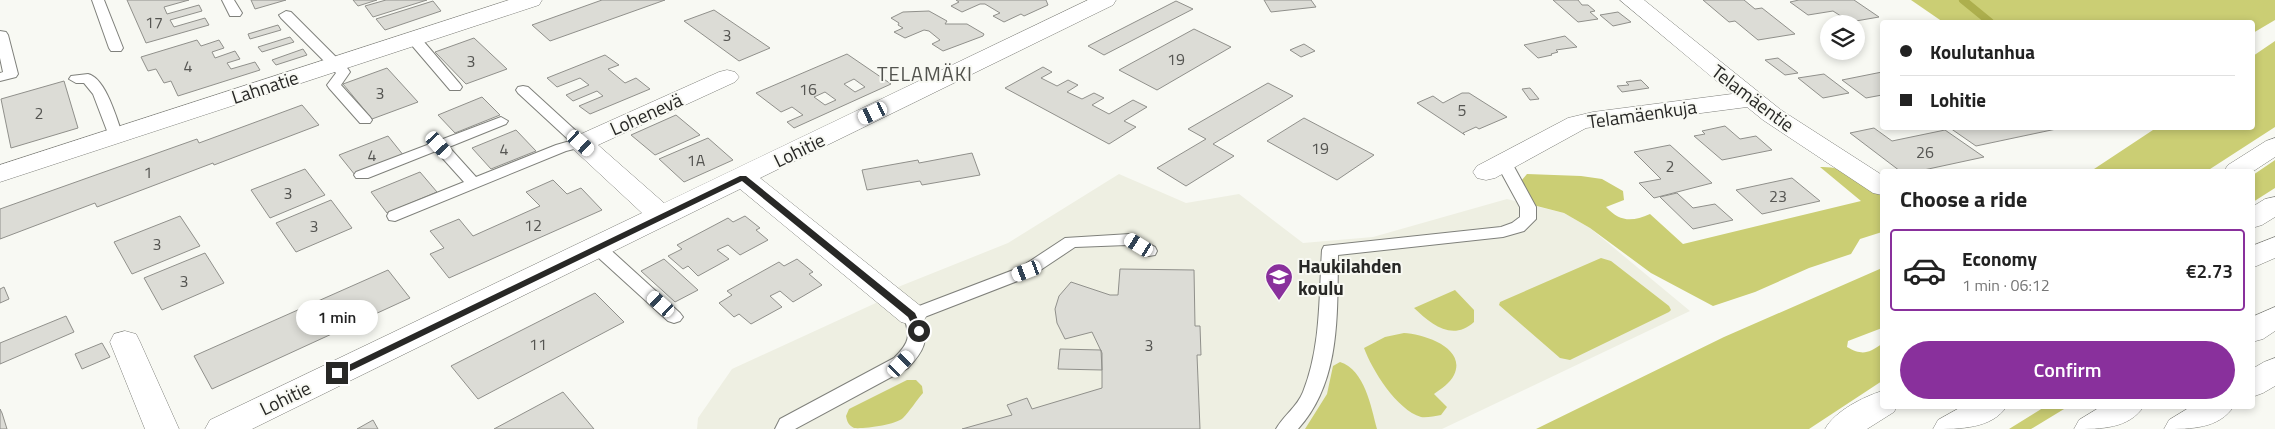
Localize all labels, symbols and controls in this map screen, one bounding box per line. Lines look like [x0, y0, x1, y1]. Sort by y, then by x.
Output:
house number: 17 [145, 10, 163, 34]
map controls [1820, 15, 1865, 60]
button: layers [1820, 15, 1865, 60]
house number: 3 [723, 23, 731, 47]
text: Koulutanhua [1930, 37, 2035, 66]
house number: 19 [1167, 47, 1185, 71]
house number: 3 [467, 49, 475, 73]
house number: 4 [184, 54, 193, 78]
street label: Telamäentie [1706, 57, 1801, 138]
district label: TELAMÄKI [877, 58, 973, 89]
street label: Lahnatie [228, 62, 302, 111]
house number: 16 [799, 77, 817, 101]
house number: 3 [376, 81, 384, 105]
street label: Lohenevä [605, 84, 687, 142]
text: Lohitie [1930, 85, 1986, 114]
street label: Telamäenkuja [1586, 91, 1699, 136]
house number: 5 [1458, 98, 1467, 122]
car [856, 100, 889, 126]
house number: 2 [35, 101, 43, 125]
street label: Lohitie [768, 125, 829, 174]
car [564, 127, 597, 159]
car [423, 129, 454, 161]
house number: 19 [1311, 136, 1329, 160]
house number: 4 [500, 137, 509, 161]
house number: 26 [1916, 140, 1934, 164]
house number: 4 [368, 143, 377, 167]
house number: 1A [687, 148, 706, 172]
house number: 2 [1666, 154, 1674, 178]
house number: 1 [144, 160, 152, 184]
house number: 3 [284, 181, 292, 205]
text: Choose a ride [1900, 182, 2027, 216]
house number: 23 [1769, 184, 1787, 208]
house number: 12 [524, 213, 542, 237]
house number: 3 [310, 214, 318, 238]
car [1122, 231, 1155, 259]
house number: 3 [153, 232, 161, 256]
text: Economy [1962, 244, 2037, 273]
icon: car [1902, 248, 1947, 293]
place label: Haukilahden koulu [1298, 251, 1402, 302]
text: €2.73 [2186, 256, 2233, 285]
car [1010, 259, 1043, 283]
school or university icon: Haukilahden koulu [1264, 262, 1294, 301]
house number: 3 [180, 269, 188, 293]
text: 1 min · 06:12 [1962, 273, 2050, 297]
car [644, 288, 677, 320]
callout: 1 min [296, 300, 378, 336]
text: 1 min [318, 305, 356, 329]
route start [908, 320, 930, 342]
house number: 11 [529, 332, 547, 356]
house number: 3 [1145, 333, 1153, 357]
button: Confirm [1900, 341, 2235, 399]
car [885, 348, 916, 380]
route end [326, 362, 348, 384]
street label: Lohitie [254, 373, 315, 422]

